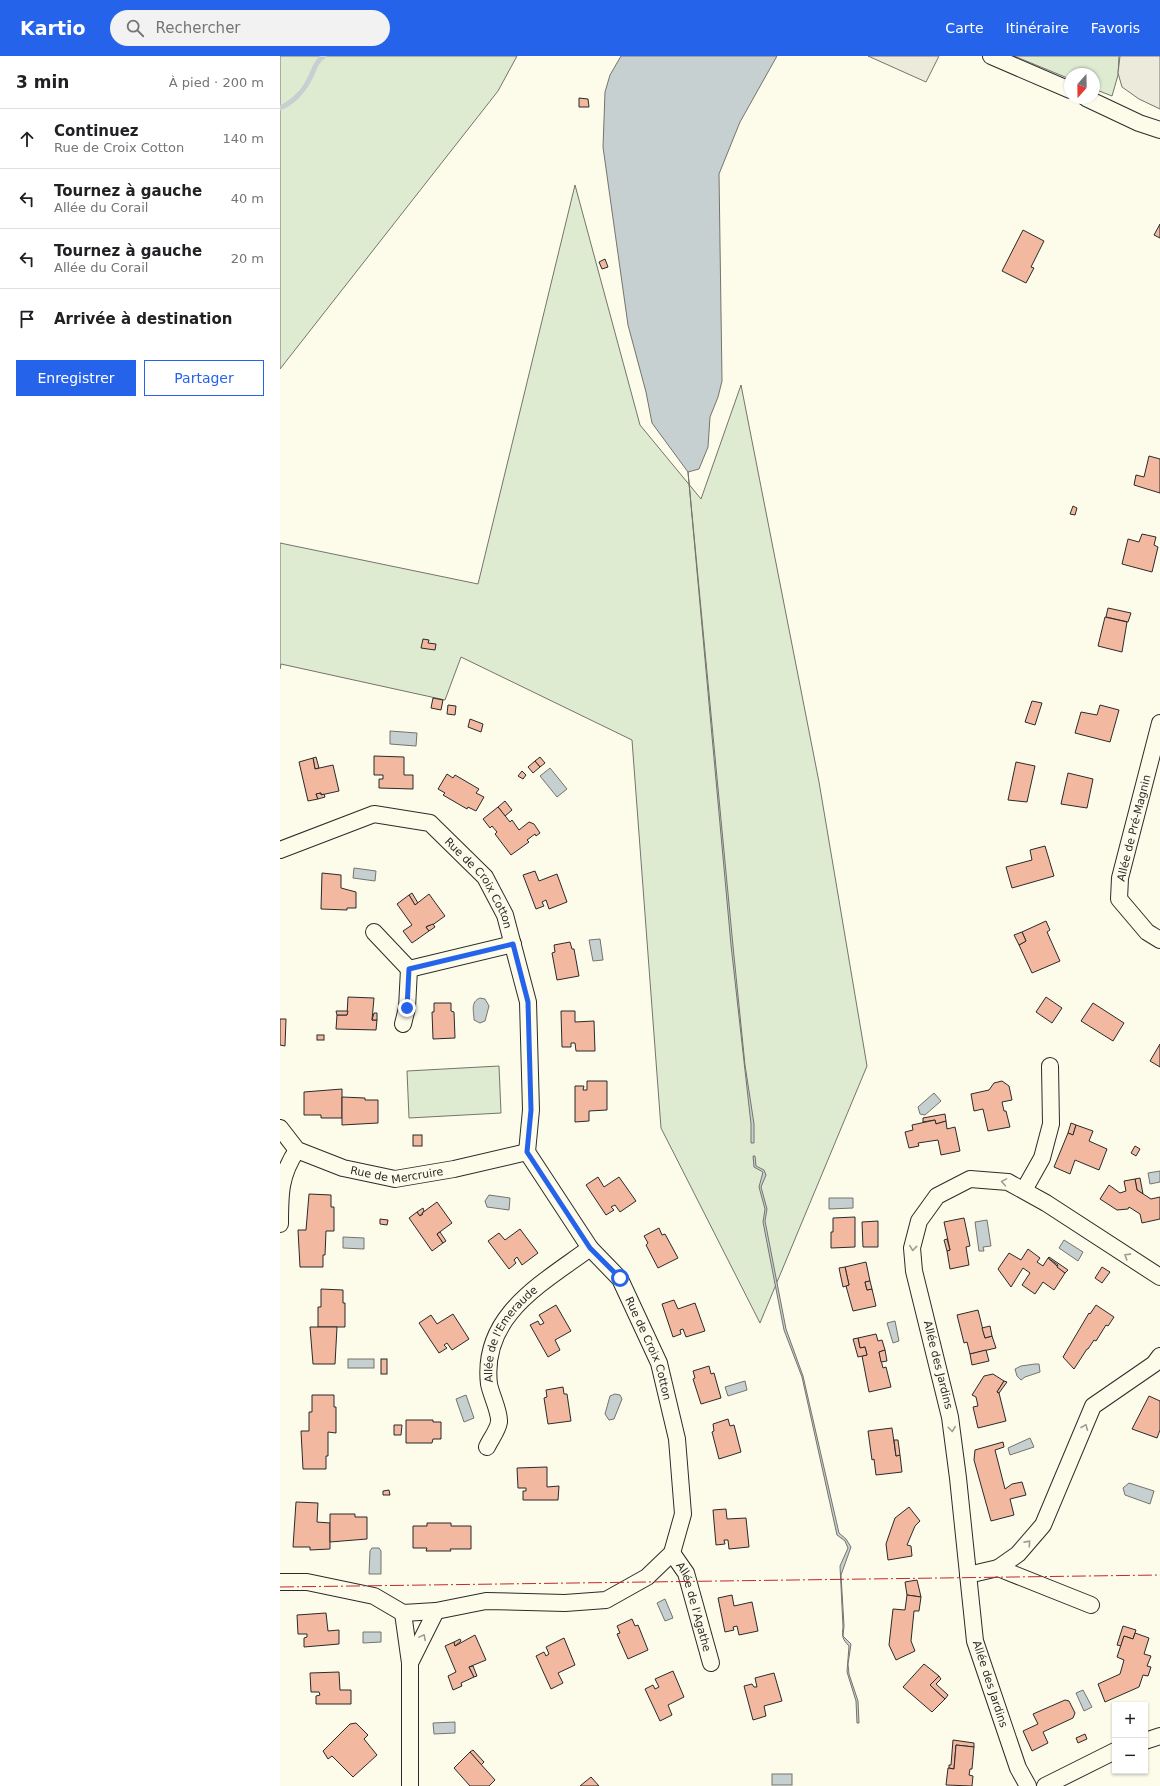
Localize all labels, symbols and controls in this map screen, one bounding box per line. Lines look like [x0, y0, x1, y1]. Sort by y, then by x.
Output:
search box [110, 10, 390, 46]
text: Kartio [20, 17, 86, 39]
icon: search [124, 17, 146, 39]
text: Rechercher [156, 19, 241, 37]
text: Carte [945, 20, 984, 36]
text: Itinéraire [1006, 20, 1069, 36]
text: Favoris [1091, 20, 1140, 36]
north arrow [1064, 68, 1100, 104]
text: 3 min [16, 72, 69, 92]
text: À pied · 200 m [169, 75, 264, 90]
text: Continuez [54, 122, 139, 140]
icon: ahead [16, 128, 38, 150]
text: 140 m [222, 131, 264, 146]
text: Rue de Croix Cotton [54, 140, 184, 155]
text: Tournez à gauche [54, 182, 202, 200]
icon: left [16, 188, 38, 210]
text: 40 m [231, 191, 264, 206]
text: Allée du Corail [54, 200, 148, 215]
text: Tournez à gauche [54, 242, 202, 260]
icon: left [16, 248, 38, 270]
text: 20 m [231, 251, 264, 266]
text: Allée du Corail [54, 260, 148, 275]
icon: arrive [16, 308, 38, 330]
text: Arrivée à destination [54, 310, 232, 328]
button: Enregistrer [16, 360, 136, 396]
button: Partager [144, 360, 264, 396]
street label: Allée de Pré-Magnin [1114, 773, 1154, 883]
street label: Rue de Croix Cotton [442, 835, 515, 930]
route end [398, 999, 416, 1017]
street label: Rue de Mercruire [349, 1163, 444, 1186]
one-way arrow [1001, 1178, 1008, 1187]
one-way arrow [909, 1244, 918, 1251]
one-way arrow [1124, 1254, 1131, 1261]
route start [611, 1269, 629, 1287]
street label: Allée de l'Emeraude [482, 1283, 540, 1383]
street label: Rue de Croix Cotton [623, 1295, 674, 1401]
street label: Allée des Jardins [921, 1319, 955, 1411]
one-way arrow [1080, 1423, 1088, 1430]
one-way arrow [947, 1426, 956, 1432]
one-way arrow [1023, 1540, 1030, 1547]
street label: Allée de l'Agathe [674, 1559, 714, 1653]
one-way arrow [418, 1634, 426, 1642]
street label: Allée des Jardins [970, 1639, 1010, 1729]
map controls [1112, 1702, 1148, 1774]
button: + [1112, 1702, 1148, 1738]
button: − [1112, 1738, 1148, 1774]

